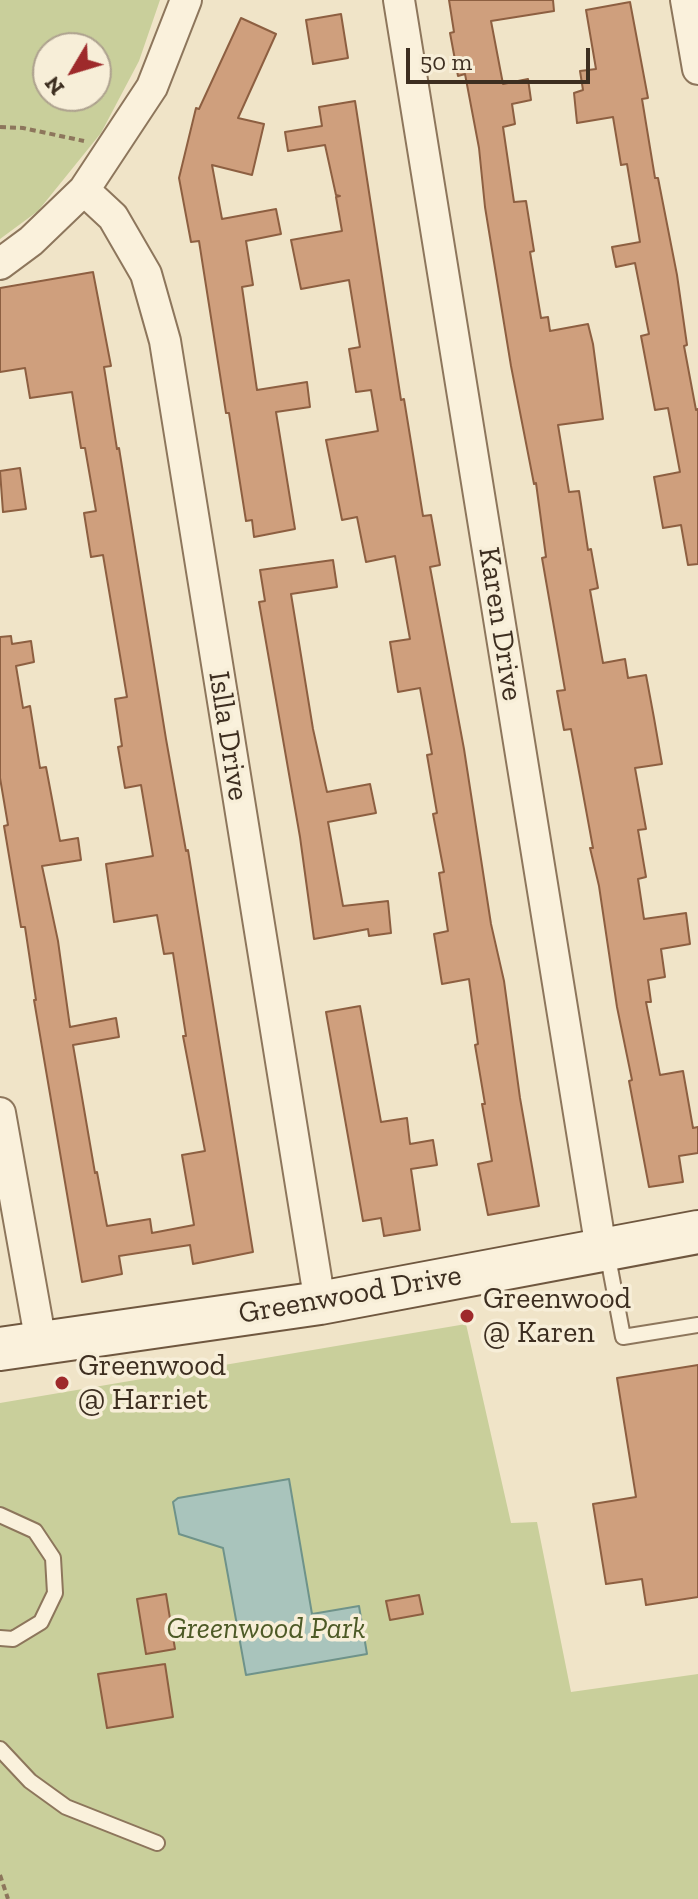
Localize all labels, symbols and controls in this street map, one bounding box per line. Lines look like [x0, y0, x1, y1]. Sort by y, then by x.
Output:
north arrow [32, 32, 112, 112]
scale bar [410, 32, 594, 82]
text: 50 m [420, 47, 472, 76]
text: N [38, 71, 70, 101]
street label: Karen Drive [470, 545, 530, 703]
street label: Islla Drive [200, 669, 256, 803]
street label: Greenwood Drive [236, 1258, 464, 1332]
place label: Greenwood @ Karen [483, 1281, 631, 1352]
marker: Greenwood @ Karen [458, 1307, 476, 1325]
place label: Greenwood @ Harriet [78, 1348, 226, 1418]
marker: Greenwood @ Harriet [53, 1374, 71, 1392]
park label: Greenwood Park [166, 1611, 366, 1647]

